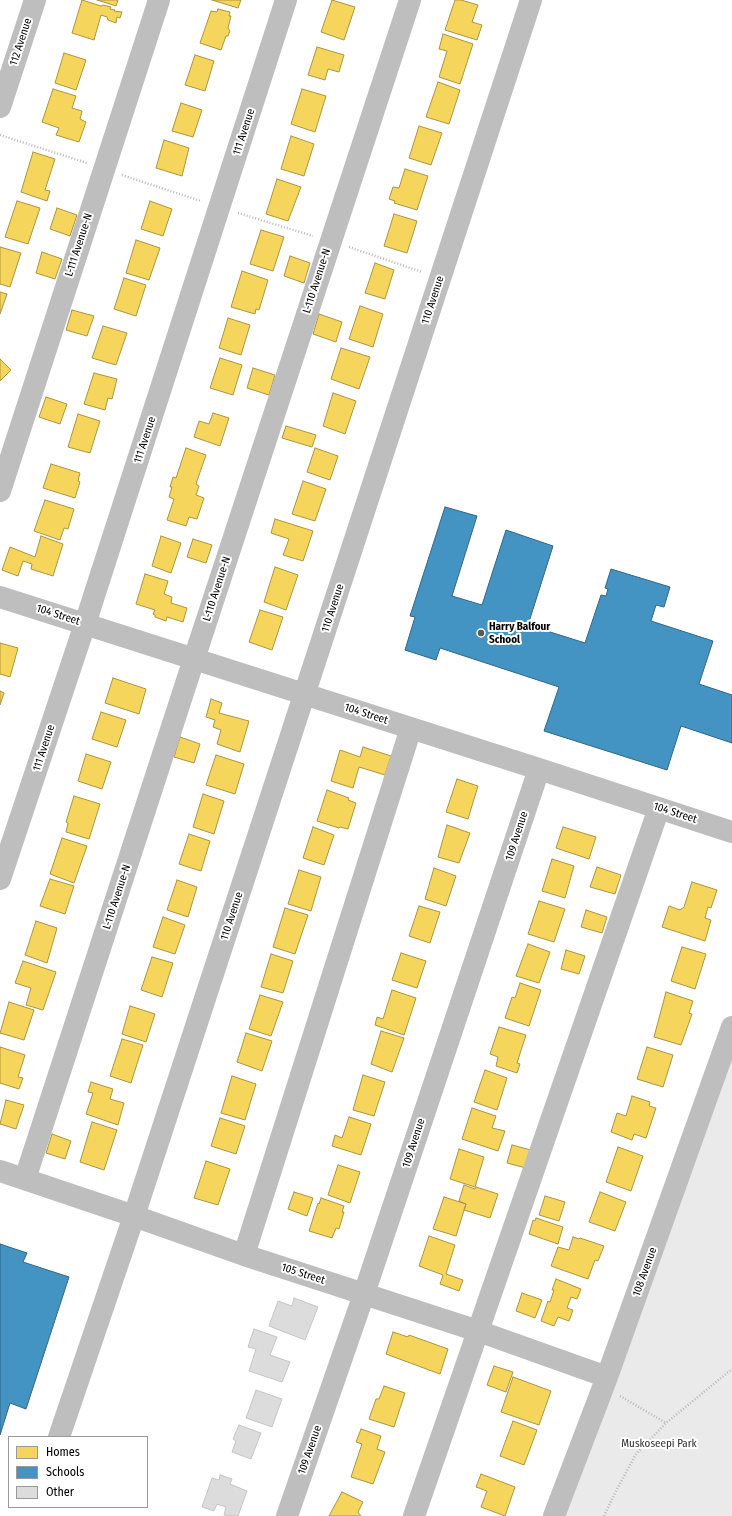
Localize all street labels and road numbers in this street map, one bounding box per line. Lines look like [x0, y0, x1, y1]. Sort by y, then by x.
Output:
street label: 112 Avenue [7, 17, 35, 67]
street label: 111 Avenue [230, 107, 258, 157]
street label: L-111 Avenue-N [63, 212, 95, 278]
street label: L-110 Avenue-N [300, 247, 334, 315]
street label: 110 Avenue [419, 274, 447, 326]
street label: 111 Avenue [131, 415, 159, 465]
street label: L-110 Avenue-N [200, 555, 234, 623]
street label: 110 Avenue [319, 582, 347, 634]
street label: 104 Street [35, 602, 81, 628]
street label: 104 Street [343, 701, 389, 727]
street label: 111 Avenue [30, 723, 58, 773]
street label: 104 Street [652, 800, 698, 826]
street label: 109 Avenue [503, 810, 531, 862]
street label: L-110 Avenue-N [100, 863, 134, 931]
street label: 110 Avenue [218, 890, 246, 942]
street label: 109 Avenue [400, 1117, 428, 1169]
street label: 108 Avenue [630, 1246, 660, 1298]
street label: 105 Street [280, 1261, 326, 1287]
street label: 109 Avenue [295, 1424, 325, 1476]

